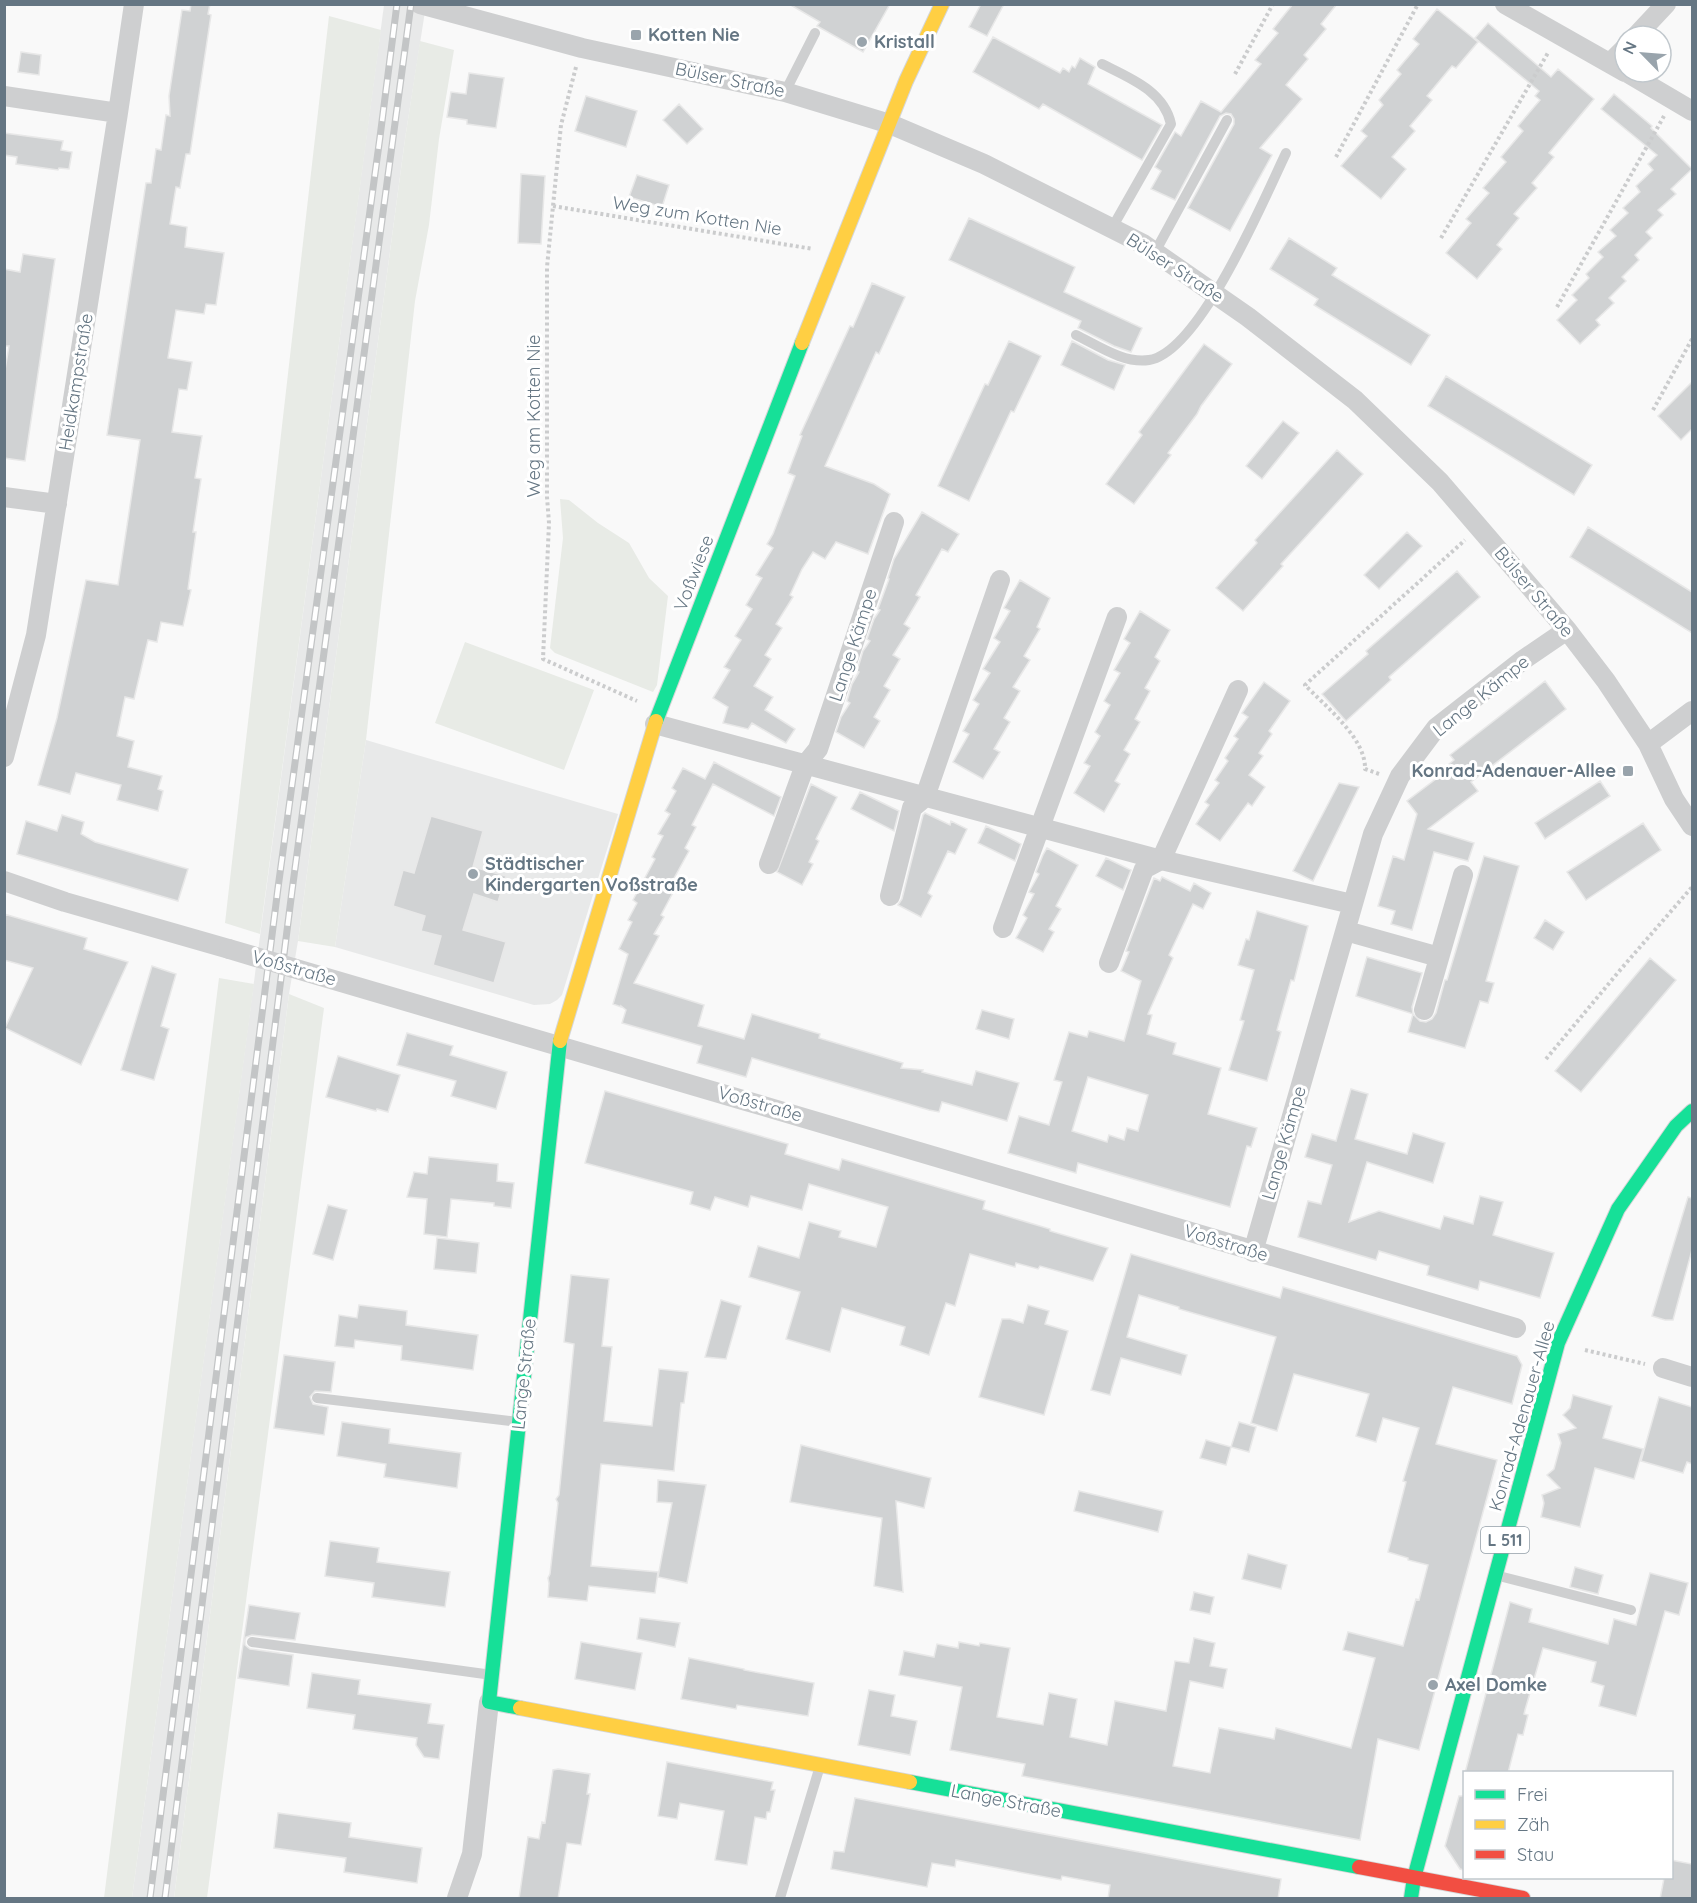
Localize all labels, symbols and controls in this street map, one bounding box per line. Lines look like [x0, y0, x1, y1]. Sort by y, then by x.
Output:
place label: Kotten Nie [648, 23, 740, 46]
north arrow [1613, 24, 1673, 84]
marker: Kotten Nie [629, 28, 643, 42]
place label: Kristall [874, 30, 935, 53]
marker: Kristall [855, 35, 869, 49]
text: N [1618, 38, 1641, 57]
street label: Bülser Straße [673, 57, 787, 102]
street label: Weg zum Kotten Nie [611, 191, 783, 240]
street label: Bülser Straße [1122, 228, 1228, 308]
street label: Heidkampstraße [53, 312, 98, 452]
street label: Weg am Kotten Nie [522, 335, 545, 497]
street label: Voßwiese [669, 532, 719, 614]
street label: Bülser Straße [1490, 542, 1579, 642]
street label: Lange Kämpe [823, 585, 882, 704]
street label: Lange Kämpe [1428, 650, 1534, 741]
place label: Konrad-Adenauer-Allee [1412, 759, 1616, 782]
marker: Konrad-Adenauer-Allee [1621, 764, 1635, 778]
place label: Städtischer Kindergarten Voßstraße [485, 852, 698, 896]
marker: Städtischer Kindergarten Voßstraße [466, 867, 480, 881]
street label: Voßstraße [249, 945, 339, 991]
street label: Voßstraße [715, 1081, 805, 1127]
street label: Lange Kämpe [1256, 1083, 1311, 1202]
street label: Voßstraße [1181, 1219, 1271, 1266]
street label: Lange Straße [506, 1317, 541, 1431]
street label: Konrad-Adenauer-Allee [1483, 1318, 1560, 1514]
road number: L 511 [1481, 1527, 1529, 1553]
place label: Axel Domke [1445, 1673, 1547, 1696]
marker: Axel Domke [1426, 1678, 1440, 1692]
legend [1463, 1771, 1673, 1879]
street label: Lange Straße [949, 1779, 1063, 1822]
text: Frei [1517, 1783, 1548, 1806]
text: Zäh [1517, 1813, 1550, 1836]
text: Stau [1517, 1843, 1554, 1866]

